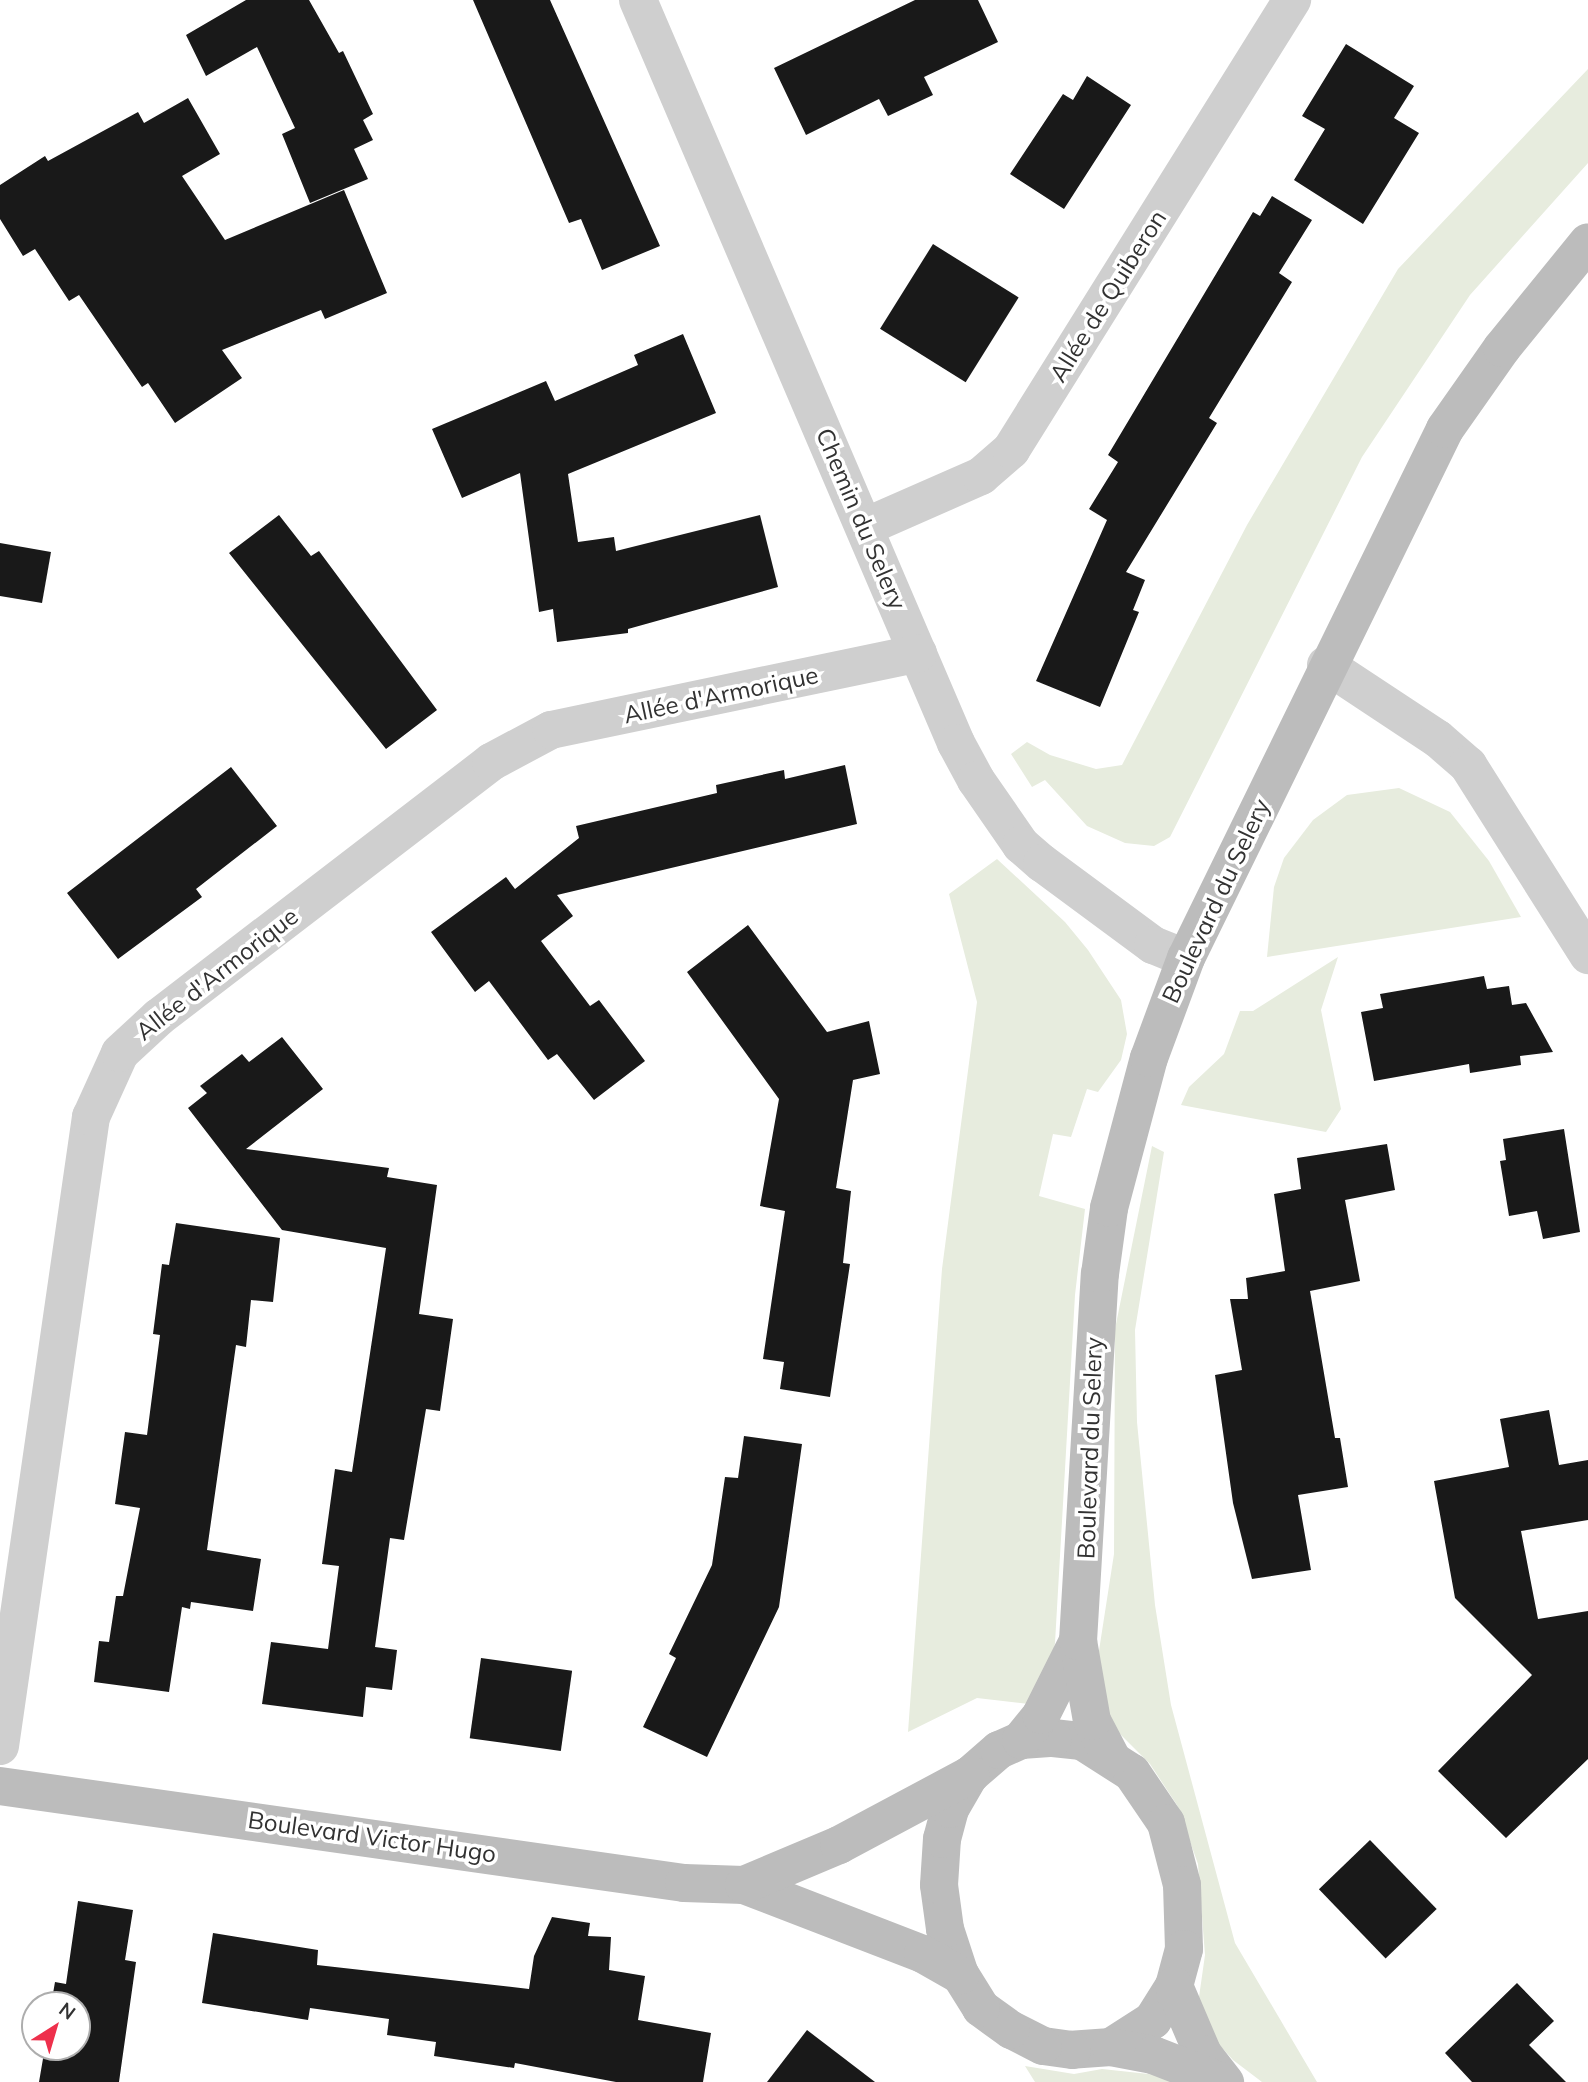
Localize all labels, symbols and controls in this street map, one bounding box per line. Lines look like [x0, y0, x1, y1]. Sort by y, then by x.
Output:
street label: Allée de Quiberon [1044, 205, 1172, 387]
street label: Chemin du Selery [810, 424, 912, 614]
street label: Allée d'Armorique [621, 660, 821, 730]
street label: Boulevard du Selery [1156, 794, 1276, 1008]
street label: Allée d'Armorique [130, 902, 304, 1046]
street label: Boulevard du Selery [1072, 1337, 1108, 1559]
street label: Boulevard Victor Hugo [246, 1805, 498, 1869]
north arrow [21, 1991, 91, 2061]
text: N [54, 1997, 80, 2025]

